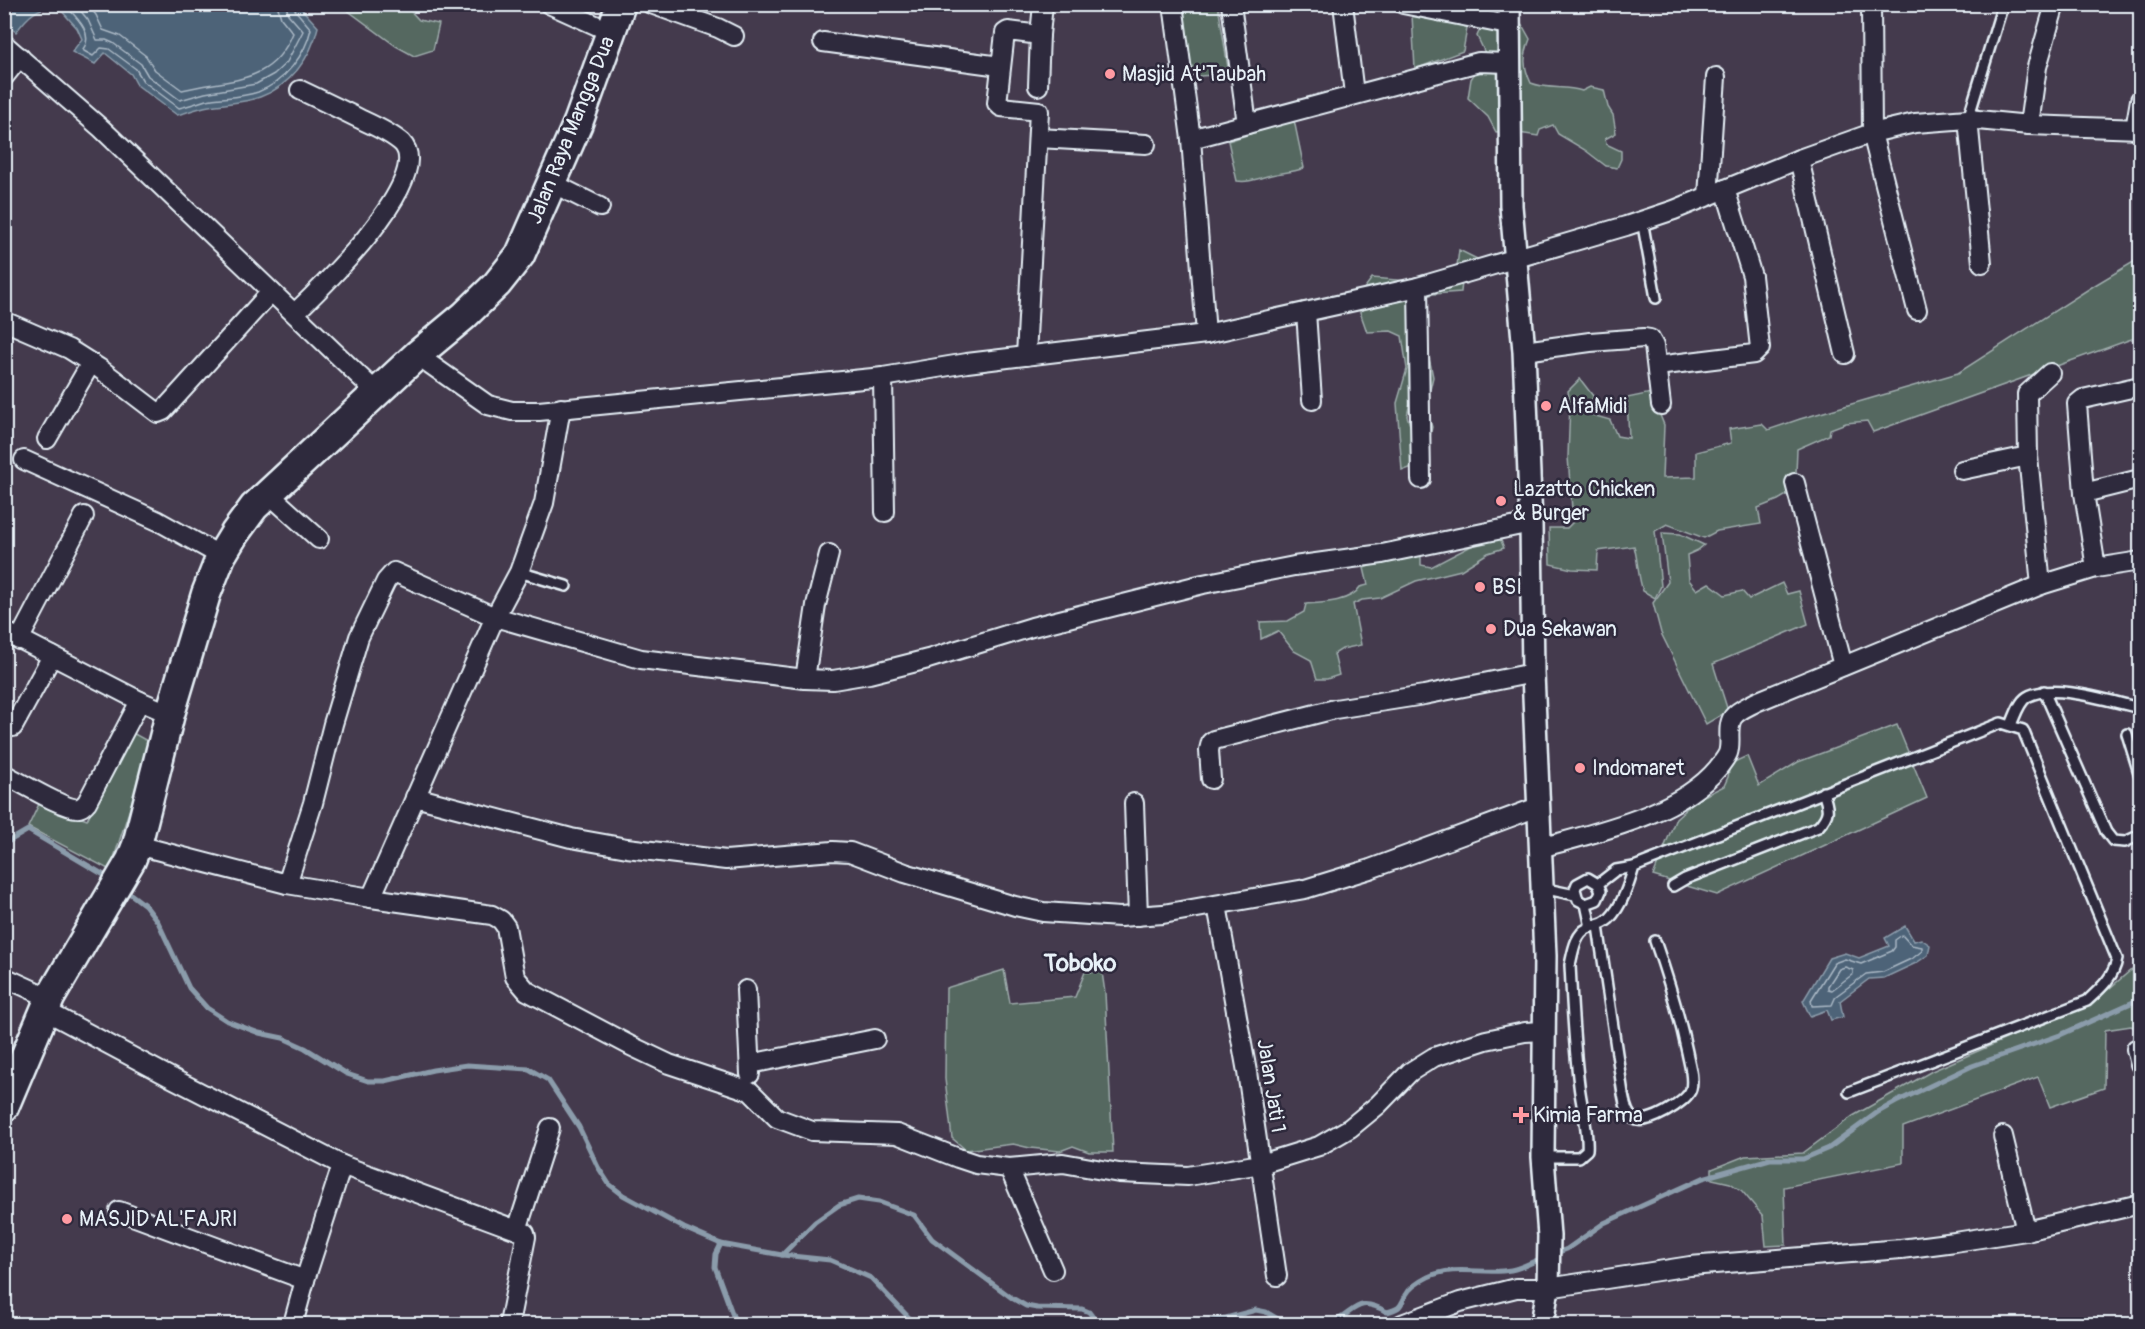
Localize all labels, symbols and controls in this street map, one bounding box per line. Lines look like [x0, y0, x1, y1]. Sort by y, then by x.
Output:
street label: Jalan Raya Mangga Dua [521, 32, 621, 228]
place label: Masjid At'Taubah [1122, 61, 1266, 88]
marker: Masjid At'Taubah [1103, 67, 1117, 81]
place label: AlfaMidi [1558, 393, 1627, 420]
marker: AlfaMidi [1539, 399, 1553, 413]
place label: Lazatto Chicken & Burger [1513, 476, 1655, 527]
marker: Lazatto Chicken & Burger [1494, 494, 1508, 508]
place label: BSI [1492, 574, 1522, 601]
marker: BSI [1473, 580, 1487, 594]
place label: Dua Sekawan [1503, 616, 1617, 643]
marker: Dua Sekawan [1484, 622, 1498, 636]
place label: Indomaret [1592, 755, 1685, 782]
marker: Indomaret [1573, 761, 1587, 775]
district label: Toboko [1043, 949, 1116, 978]
street label: Jalan Jati 1 [1250, 1037, 1292, 1135]
place label: Kimia Farma [1533, 1102, 1643, 1129]
marker: Kimia Farma [1514, 1108, 1528, 1122]
place label: MASJID AL'FAJRI [79, 1206, 238, 1233]
marker: MASJID AL'FAJRI [60, 1212, 74, 1226]

